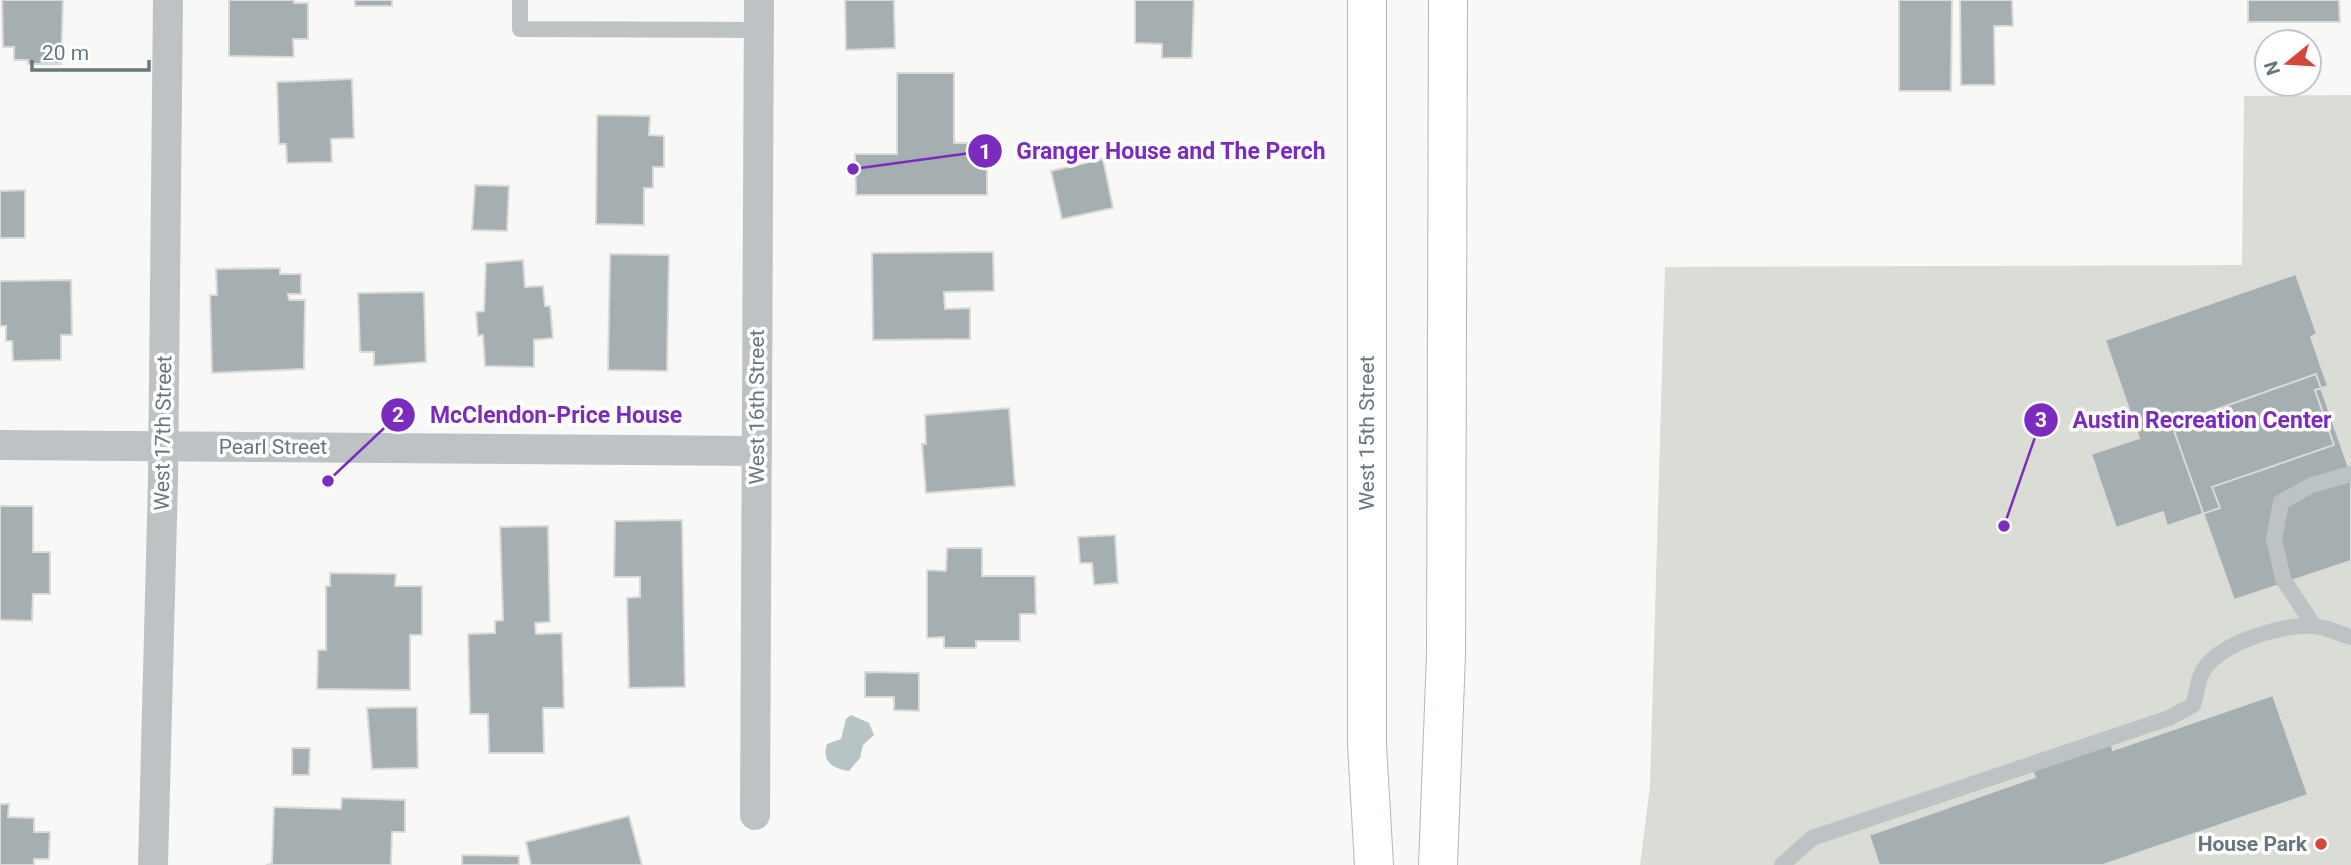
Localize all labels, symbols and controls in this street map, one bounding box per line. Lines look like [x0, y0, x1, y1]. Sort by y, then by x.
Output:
scale bar [32, 28, 149, 72]
north arrow [2253, 28, 2323, 98]
text: 20 m [42, 41, 89, 65]
text: N [2259, 58, 2285, 78]
callout: Granger House and The Perch [967, 129, 1340, 173]
text: Granger House and The Perch [1016, 138, 1326, 165]
text: 1 [979, 140, 991, 164]
street label: West 16th Street [745, 329, 769, 485]
street label: West 17th Street [150, 355, 176, 511]
street label: West 15th Street [1355, 355, 1379, 511]
callout: McClendon-Price House [381, 393, 696, 437]
callout: Austin Recreation Center [2024, 398, 2346, 442]
text: McClendon-Price House [430, 402, 682, 429]
text: 2 [392, 403, 404, 427]
text: Austin Recreation Center [2072, 407, 2332, 434]
text: 3 [2035, 408, 2047, 432]
street label: Pearl Street [219, 435, 327, 459]
place label: House Park [2198, 832, 2308, 856]
marker: House Park [2313, 836, 2329, 852]

